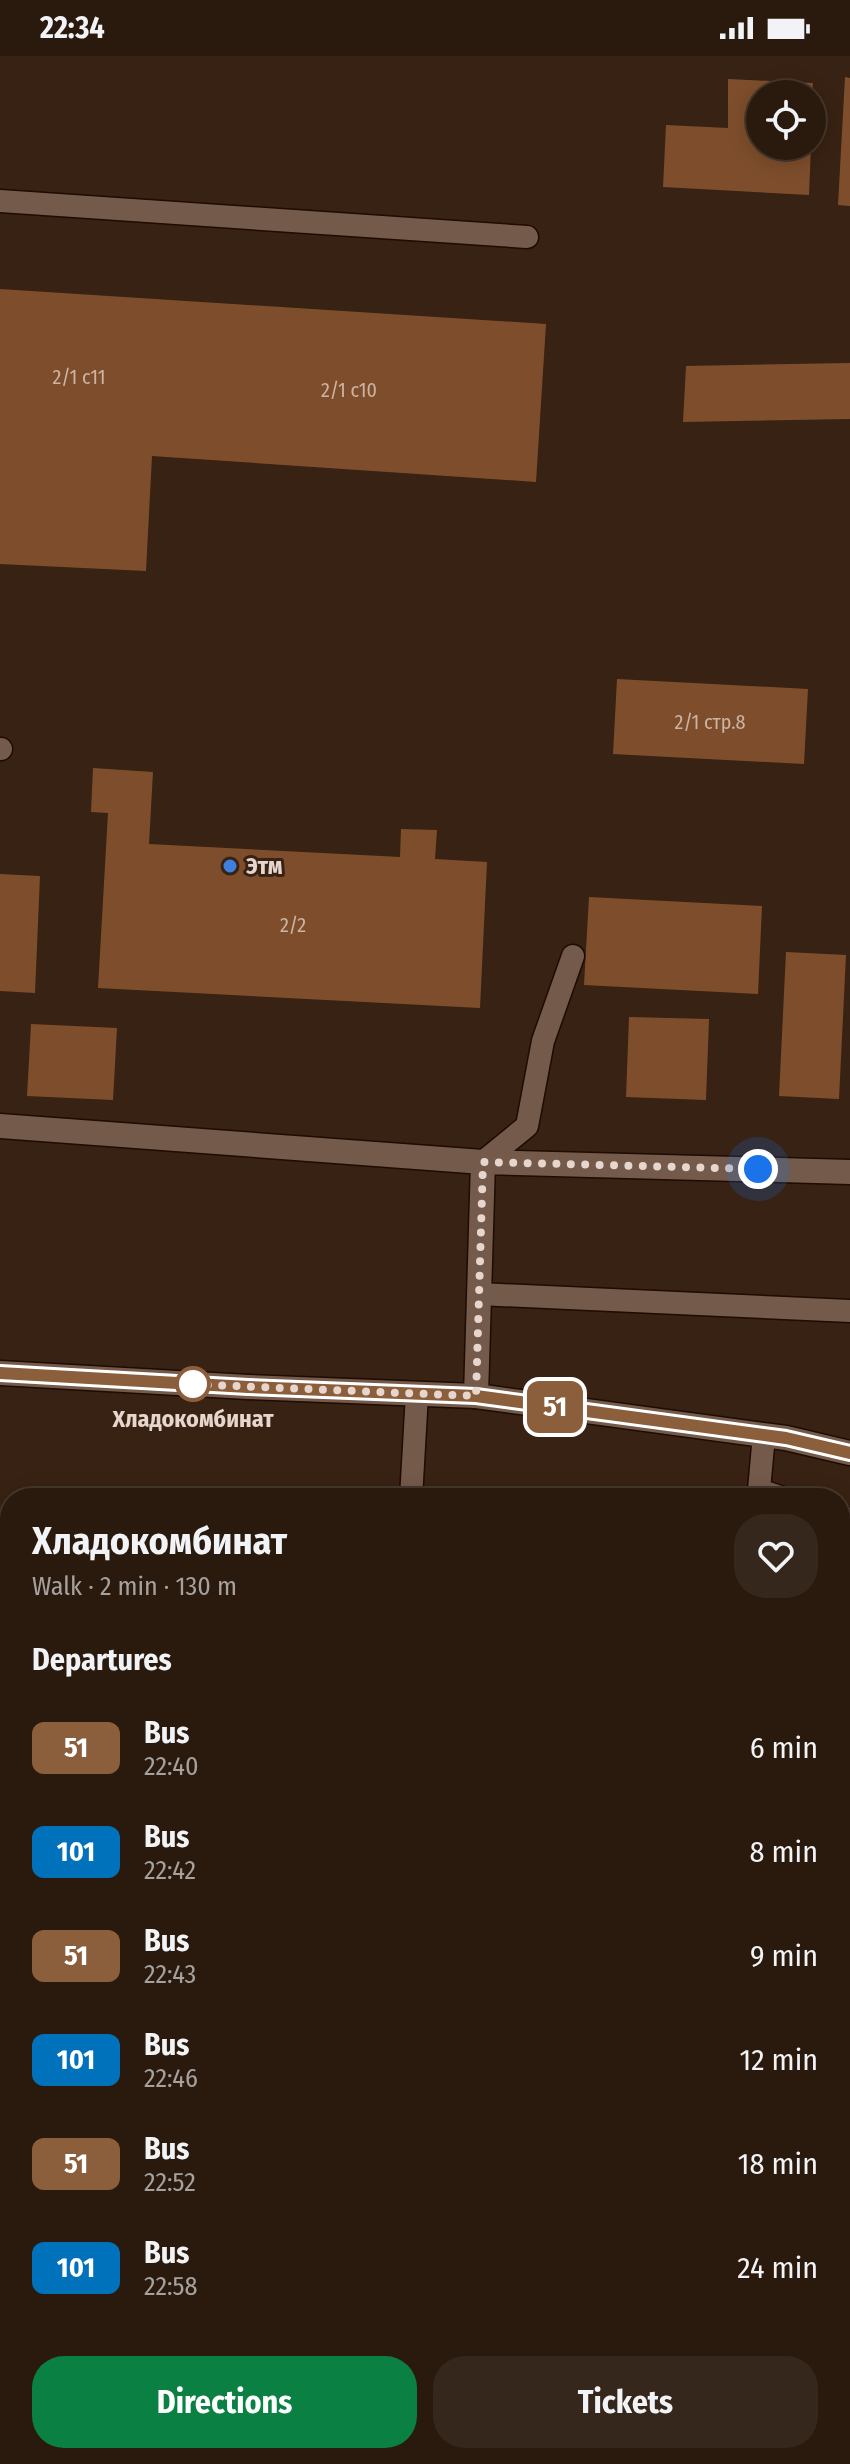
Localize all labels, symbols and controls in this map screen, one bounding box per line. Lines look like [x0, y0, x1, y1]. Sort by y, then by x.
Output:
text: 22:34 [40, 10, 105, 46]
map controls [746, 80, 826, 160]
button: locate [746, 80, 826, 160]
house number: 2/1 с11 [52, 365, 106, 389]
house number: 2/1 с10 [321, 378, 377, 402]
house number: 2/1 стр.8 [675, 710, 745, 734]
place label: Этм [246, 852, 283, 880]
marker: Этм [221, 857, 239, 875]
house number: 2/2 [280, 913, 306, 937]
your location [738, 1149, 778, 1189]
marker: Хладокомбинат [176, 1367, 210, 1401]
line badge: 51 [519, 1381, 591, 1433]
text: 51 [543, 1390, 567, 1423]
place label: Хладокомбинат [111, 1405, 274, 1433]
button: heart [734, 1514, 818, 1598]
text: Хладокомбинат [32, 1518, 287, 1564]
text: Walk · 2 min · 130 m [32, 1571, 237, 1602]
text: Departures [32, 1642, 172, 1678]
text: Bus [144, 1715, 189, 1751]
text: 6 min [750, 1730, 818, 1766]
text: 51 [64, 1731, 88, 1764]
text: 22:40 [144, 1751, 198, 1782]
text: Bus [144, 1819, 189, 1855]
text: 8 min [750, 1834, 818, 1870]
text: 101 [57, 1835, 95, 1868]
text: 22:42 [144, 1855, 196, 1886]
text: Bus [144, 1923, 189, 1959]
text: 9 min [750, 1938, 818, 1974]
text: 51 [64, 1939, 88, 1972]
text: 22:43 [144, 1959, 196, 1990]
text: Bus [144, 2027, 189, 2063]
text: 12 min [740, 2042, 818, 2078]
text: 101 [57, 2043, 95, 2076]
text: 22:46 [144, 2063, 198, 2094]
text: Bus [144, 2131, 189, 2167]
text: 18 min [738, 2146, 818, 2182]
text: 51 [64, 2147, 88, 2180]
text: 22:52 [144, 2167, 196, 2198]
text: Bus [144, 2235, 189, 2271]
text: 24 min [737, 2250, 818, 2286]
text: 101 [57, 2251, 95, 2284]
text: 22:58 [144, 2271, 197, 2302]
button: Directions [32, 2356, 417, 2448]
button: Tickets [433, 2356, 818, 2448]

